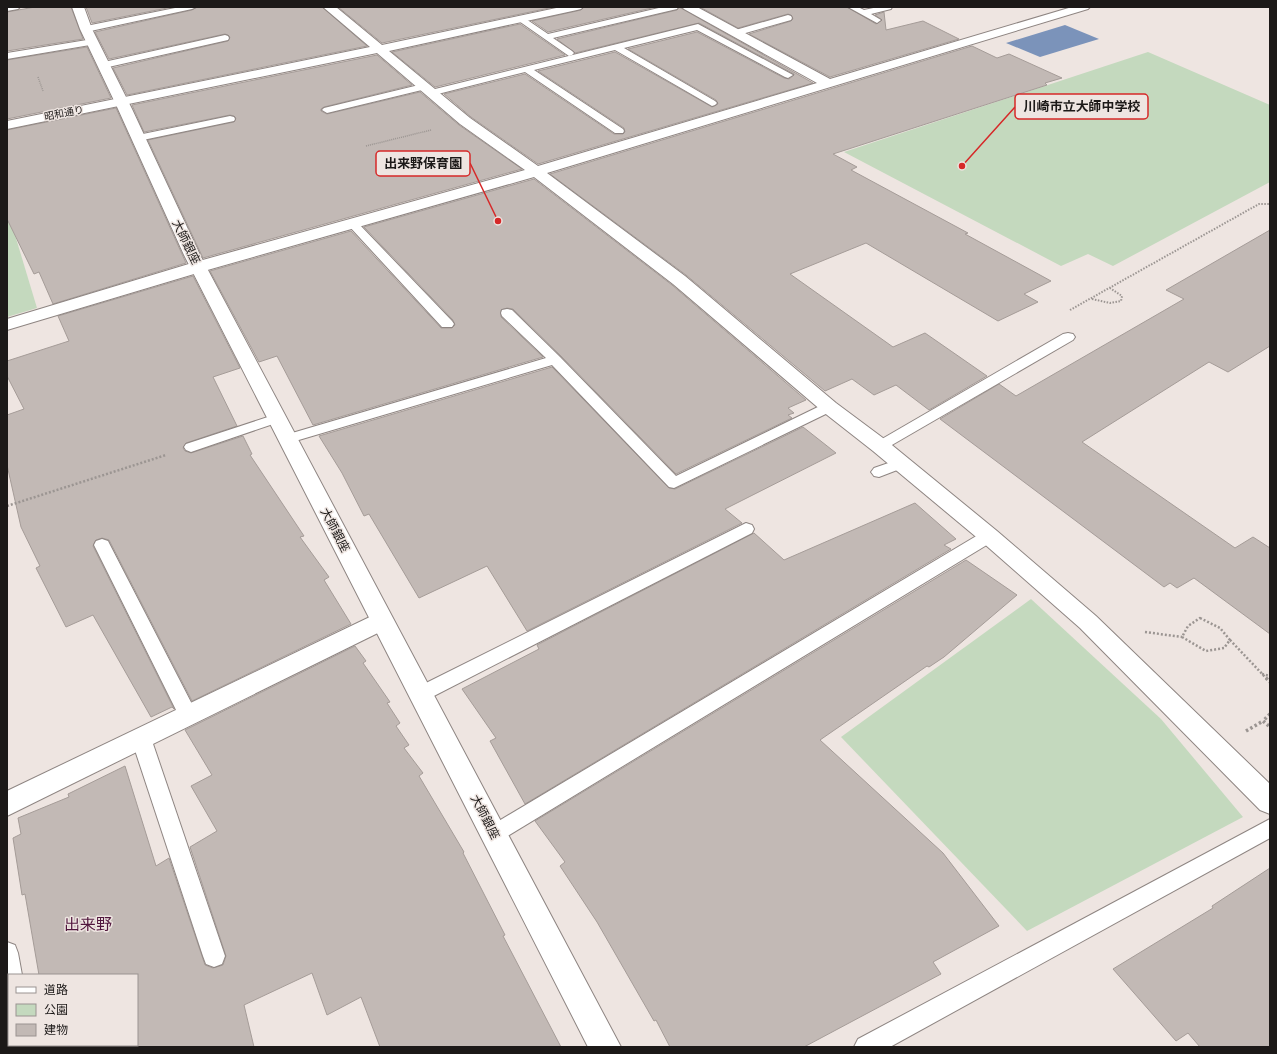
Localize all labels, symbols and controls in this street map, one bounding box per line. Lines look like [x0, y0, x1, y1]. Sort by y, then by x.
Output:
callout: 川崎市立大師中学校 [1015, 94, 1148, 119]
text: 川崎市立大師中学校 [1023, 99, 1141, 114]
street label: 昭和通り [43, 104, 85, 122]
callout: 出来野保育園 [376, 151, 470, 176]
text: 出来野保育園 [384, 156, 462, 171]
street label: 大師銀座 [169, 217, 203, 267]
street label: 大師銀座 [318, 506, 352, 554]
street label: 大師銀座 [468, 792, 502, 842]
district label: 出来野 [64, 915, 112, 934]
legend [8, 974, 138, 1046]
text: 道路 [44, 983, 68, 997]
text: 公園 [44, 1003, 68, 1017]
text: 建物 [44, 1023, 68, 1037]

